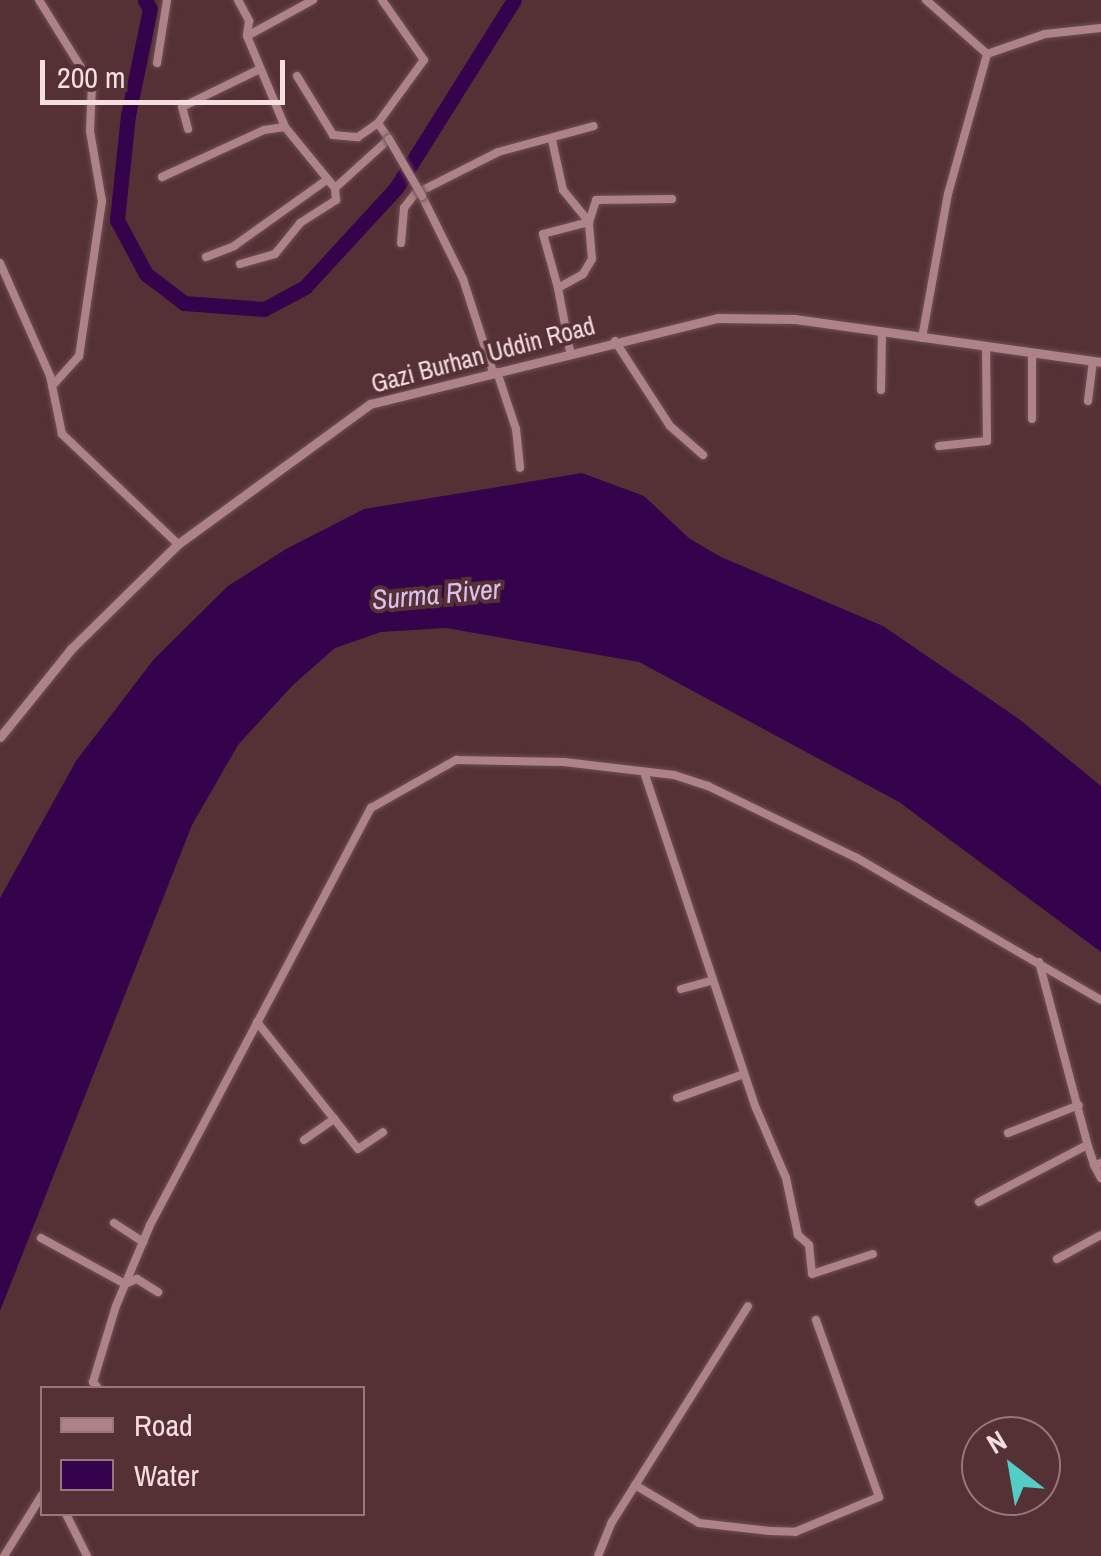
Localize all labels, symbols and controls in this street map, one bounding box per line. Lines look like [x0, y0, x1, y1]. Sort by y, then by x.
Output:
scale bar [45, 40, 290, 102]
text: 200 m [57, 57, 125, 97]
street label: Gazi Burhan Uddin Road [368, 311, 598, 399]
water label: Surma River [370, 572, 502, 616]
legend [40, 1386, 365, 1516]
text: Road [134, 1405, 193, 1445]
north arrow [961, 1416, 1061, 1516]
text: N [980, 1421, 1013, 1463]
text: Water [134, 1455, 199, 1495]

